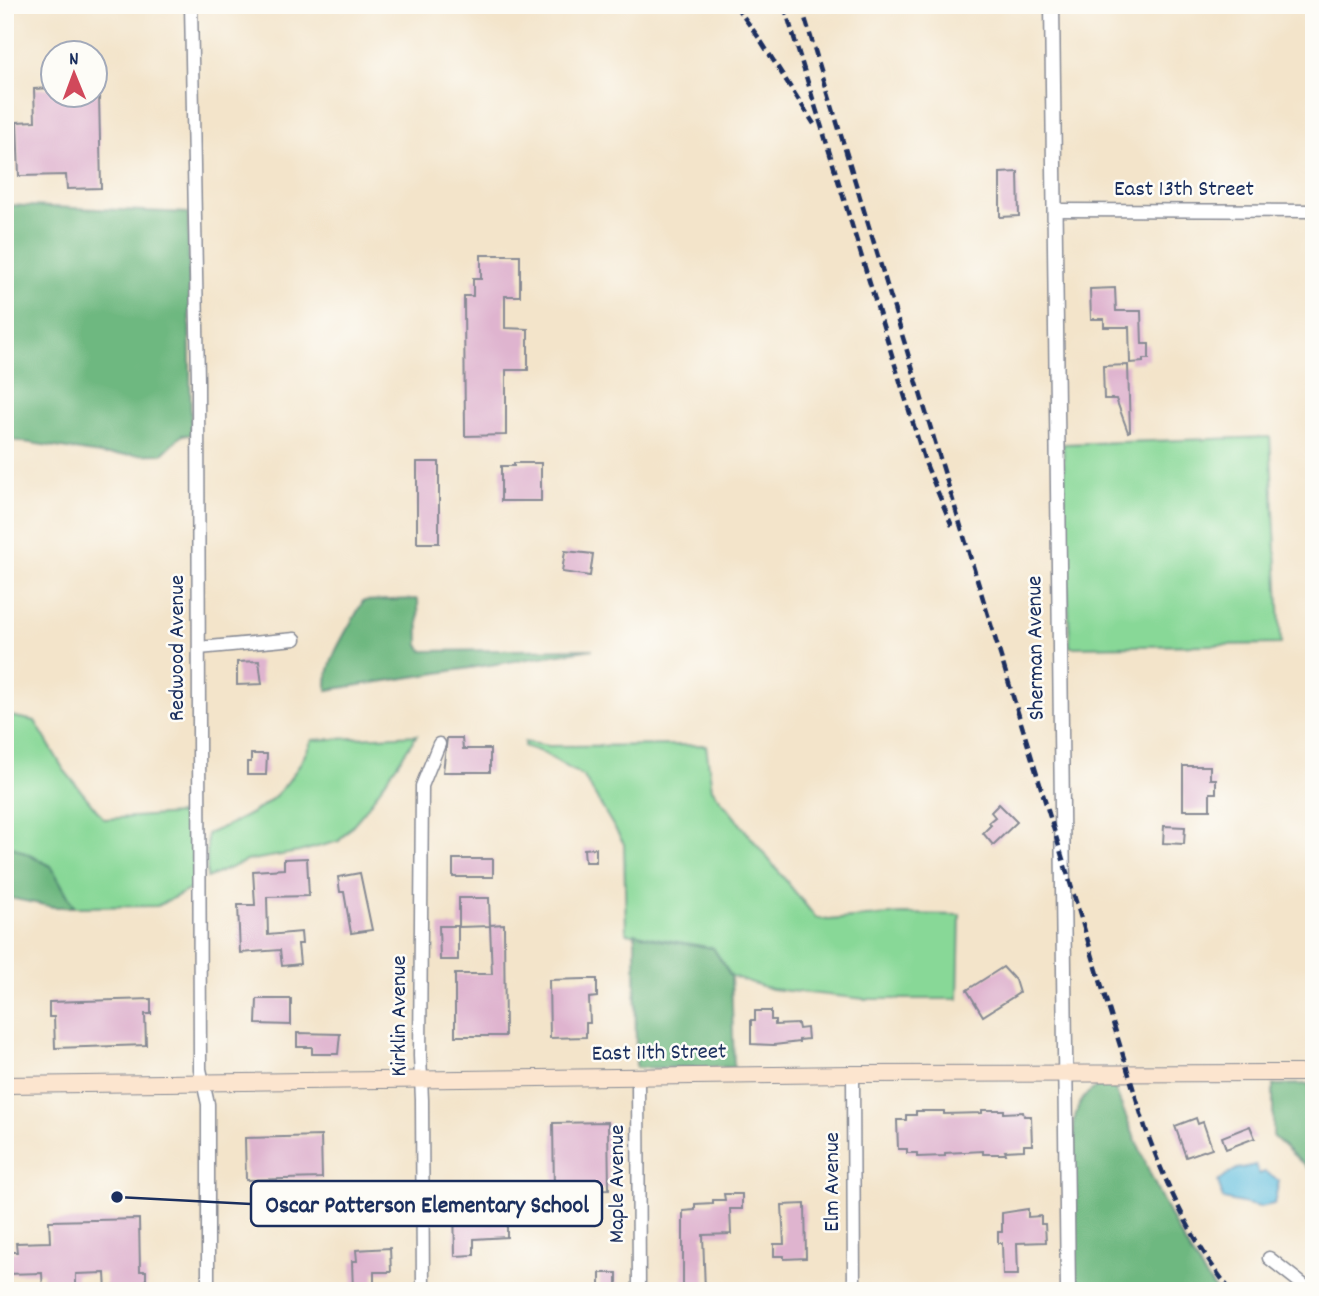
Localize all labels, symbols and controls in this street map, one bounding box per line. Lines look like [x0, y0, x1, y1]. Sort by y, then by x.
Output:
north arrow [38, 38, 108, 108]
text: N [69, 47, 79, 74]
street label: East 13th Street [1114, 174, 1254, 207]
street label: Redwood Avenue [162, 575, 195, 721]
street label: Sherman Avenue [1019, 575, 1055, 721]
street label: Kirklin Avenue [384, 955, 417, 1077]
street label: East 11th Street [591, 1036, 727, 1072]
street label: Maple Avenue [602, 1125, 635, 1243]
street label: Elm Avenue [817, 1132, 850, 1232]
callout: Oscar Patterson Elementary School [251, 1181, 602, 1226]
text: Oscar Patterson Elementary School [265, 1190, 589, 1224]

